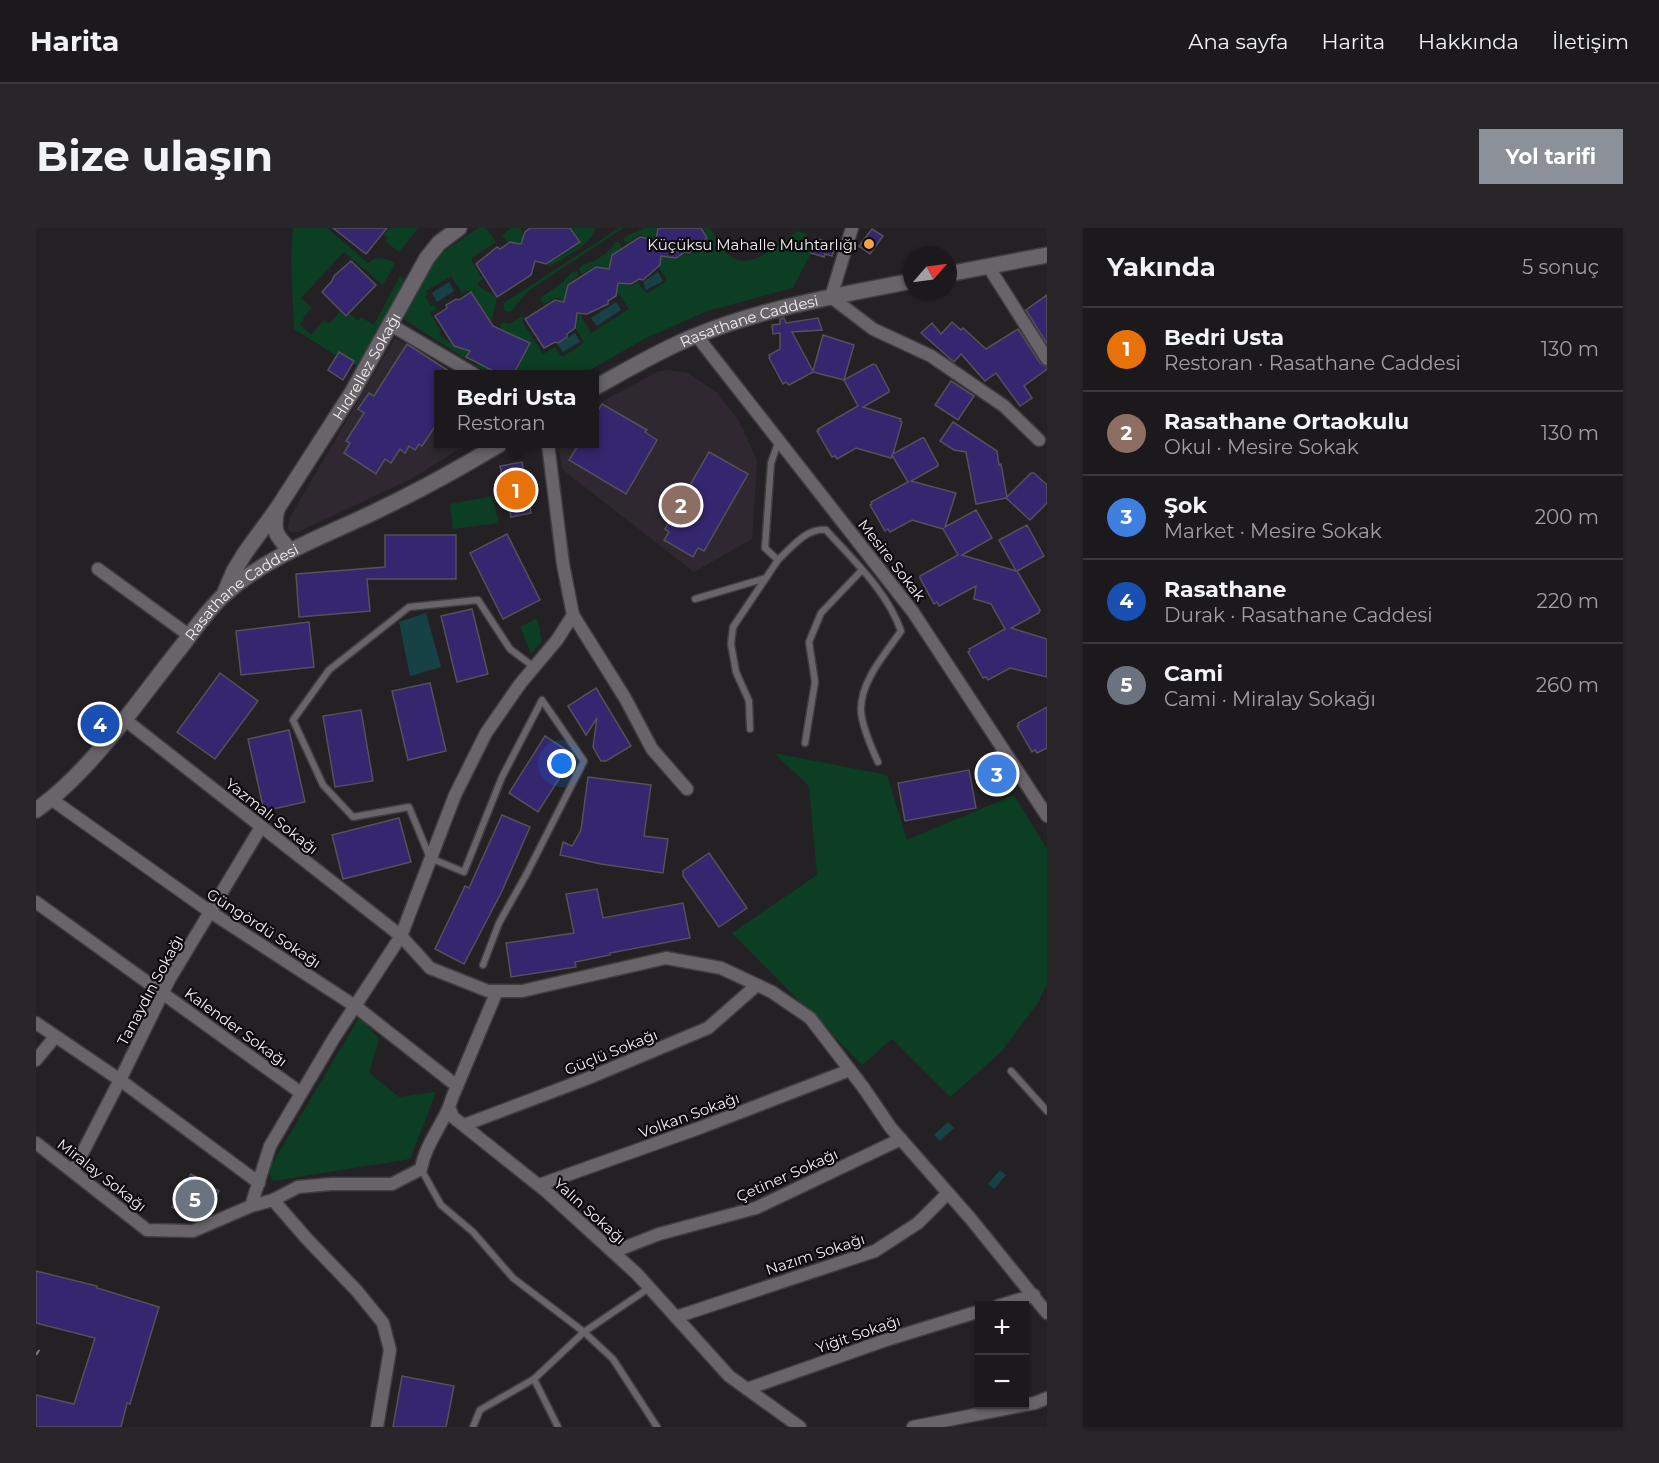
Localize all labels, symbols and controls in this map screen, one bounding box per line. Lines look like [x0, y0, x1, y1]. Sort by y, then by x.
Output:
text: Harita [30, 24, 119, 58]
text: Ana sayfa [1188, 29, 1288, 54]
text: Harita [1321, 29, 1385, 54]
text: Hakkında [1418, 29, 1519, 54]
text: İletişim [1552, 29, 1629, 54]
button: Yol tarifi [1479, 129, 1623, 184]
text: Bize ulaşın [36, 130, 273, 182]
place label: Küçüksu Mahalle Muhtarlığı [647, 235, 857, 254]
marker: Küçüksu Mahalle Muhtarlığı [862, 237, 876, 251]
north arrow [903, 246, 957, 300]
text: Yakında [1107, 251, 1216, 283]
text: 5 sonuç [1522, 255, 1599, 279]
street label: Rasathane Caddesi [677, 290, 820, 351]
street label: Hıdrellez Sokağı [328, 309, 404, 423]
text: Bedri Usta [1164, 324, 1284, 351]
text: 1 [1123, 337, 1130, 361]
text: 130 m [1541, 337, 1599, 361]
text: Restoran · Rasathane Caddesi [1164, 351, 1461, 375]
popup [434, 370, 599, 448]
text: Bedri Usta [457, 384, 576, 411]
text: Rasathane Ortaokulu [1164, 408, 1409, 435]
text: Restoran [457, 411, 546, 435]
text: 2 [1121, 421, 1132, 445]
text: 130 m [1541, 421, 1599, 445]
text: Okul · Mesire Sokak [1164, 435, 1359, 459]
pin: 1 [496, 468, 536, 512]
pin: 2 [662, 482, 700, 528]
text: Şok [1164, 492, 1207, 519]
text: 3 [1121, 505, 1132, 529]
text: 200 m [1535, 505, 1599, 529]
street label: Mesire Sokak [854, 515, 930, 605]
text: Market · Mesire Sokak [1164, 519, 1382, 543]
street label: Rasathane Caddesi [180, 539, 301, 644]
text: Rasathane [1164, 576, 1286, 603]
text: 4 [1120, 589, 1133, 613]
text: 220 m [1537, 589, 1599, 613]
text: Durak · Rasathane Caddesi [1164, 603, 1433, 627]
text: Cami [1164, 660, 1223, 687]
text: 5 [1121, 673, 1132, 697]
text: 260 m [1536, 673, 1599, 697]
text: Cami · Miralay Sokağı [1164, 687, 1376, 711]
pin: 4 [80, 702, 120, 746]
your location [547, 749, 576, 778]
pin: 3 [978, 752, 1016, 796]
street label: Yazmalı Sokağı [222, 774, 322, 858]
street label: Güngördü Sokağı [203, 884, 325, 972]
street label: Tanaydın Sokağı [113, 931, 187, 1049]
street label: Kalender Sokağı [181, 983, 291, 1071]
street label: Güçlü Sokağı [562, 1025, 660, 1079]
street label: Volkan Sokağı [636, 1088, 742, 1142]
street label: Miralay Sokağı [54, 1134, 150, 1216]
street label: Çetiner Sokağı [733, 1144, 841, 1206]
street label: Yalın Sokağı [550, 1174, 630, 1248]
pin: 5 [176, 1176, 214, 1222]
street label: Nazım Sokağı [763, 1229, 867, 1279]
map controls [975, 1301, 1029, 1409]
button: + [975, 1301, 1029, 1355]
street label: Yiğit Sokağı [813, 1311, 903, 1357]
button: − [975, 1355, 1029, 1409]

